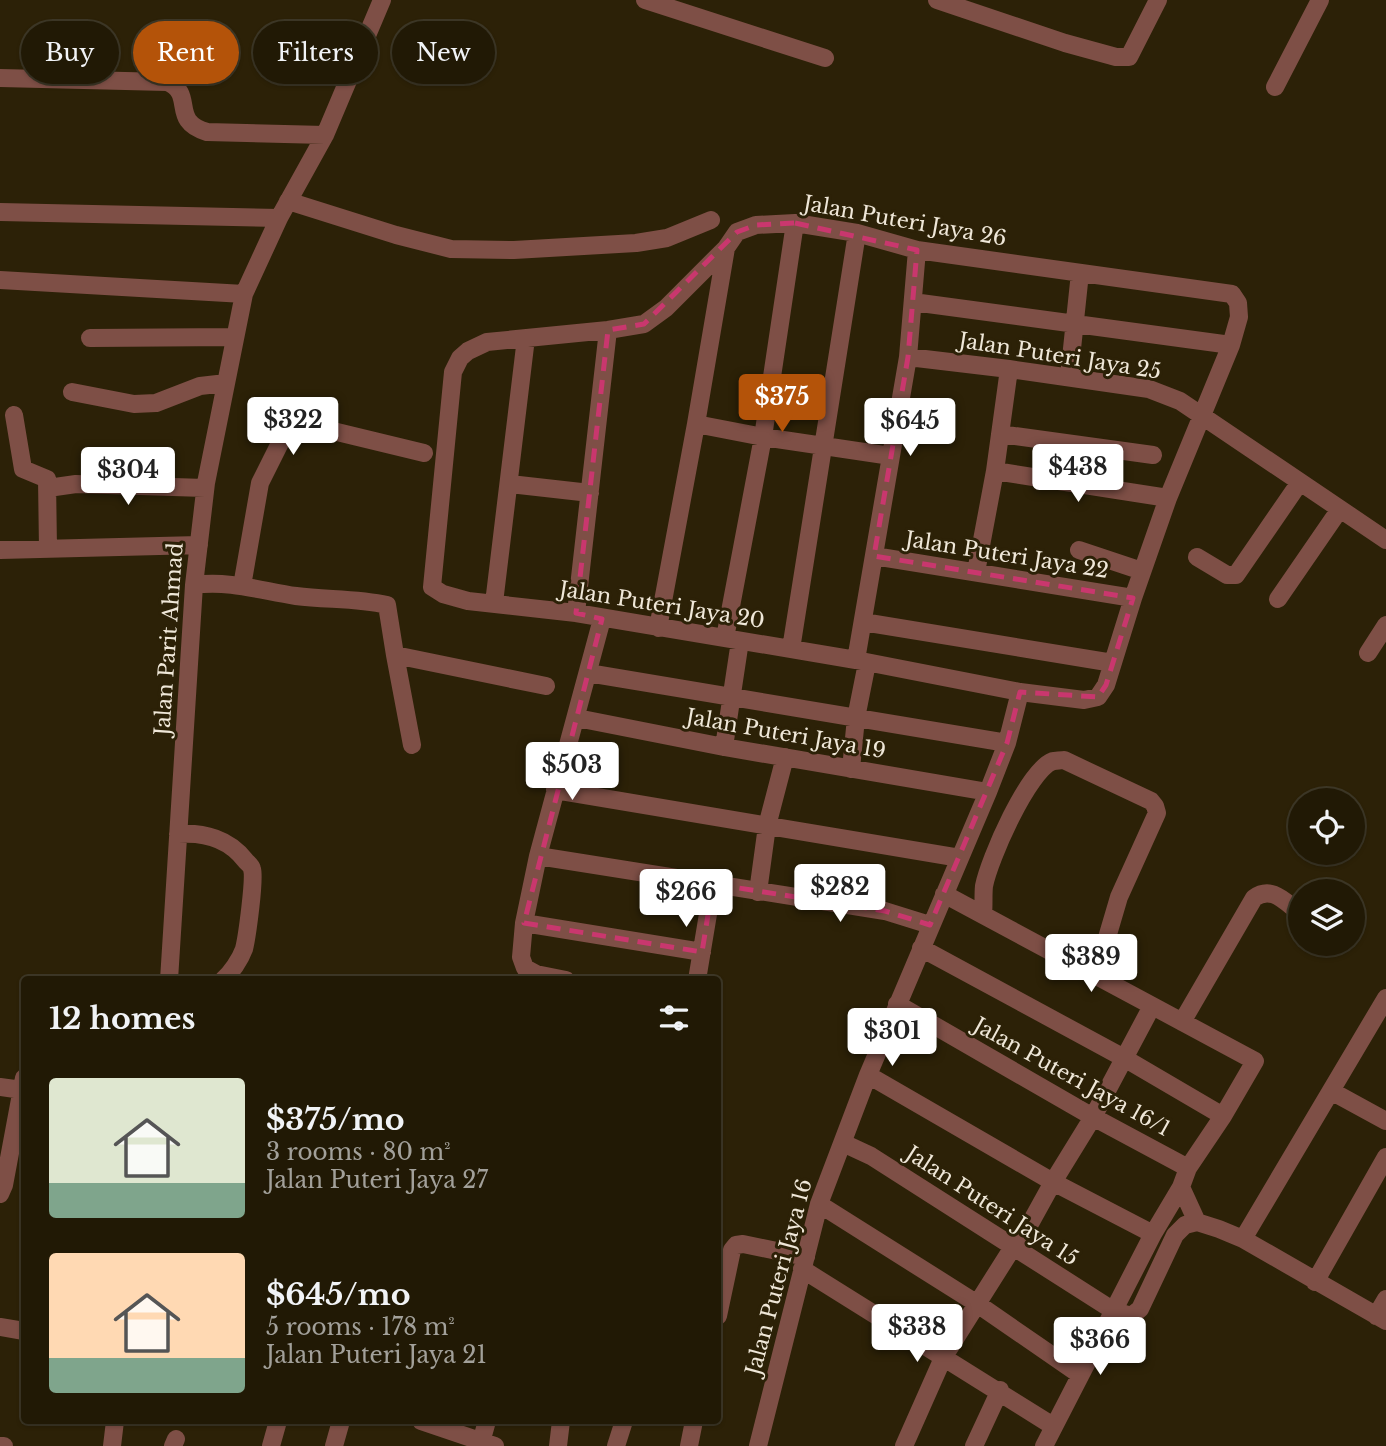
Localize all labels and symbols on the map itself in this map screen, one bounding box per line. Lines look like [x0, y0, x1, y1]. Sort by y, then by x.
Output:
street label: Jalan Puteri Jaya 26 [798, 190, 1009, 252]
street label: Jalan Puteri Jaya 25 [954, 327, 1163, 385]
pin: $375 [741, 374, 823, 434]
pin: $322 [252, 398, 334, 457]
pin: $645 [869, 398, 951, 458]
pin: $438 [1037, 444, 1119, 504]
pin: $304 [87, 448, 169, 507]
street label: Jalan Puteri Jaya 22 [901, 526, 1110, 584]
street label: Jalan Parit Ahmad [149, 542, 189, 739]
street label: Jalan Puteri Jaya 20 [555, 575, 766, 634]
street label: Jalan Puteri Jaya 19 [681, 703, 888, 764]
pin: $503 [531, 742, 613, 802]
pin: $282 [799, 864, 881, 924]
pin: $266 [645, 870, 727, 929]
pin: $389 [1050, 934, 1132, 994]
pin: $301 [851, 1009, 933, 1068]
street label: Jalan Puteri Jaya 16/1 [966, 1011, 1175, 1142]
street label: Jalan Puteri Jaya 15 [898, 1139, 1083, 1272]
street label: Jalan Puteri Jaya 16 [740, 1176, 818, 1381]
pin: $338 [876, 1304, 958, 1364]
pin: $366 [1059, 1318, 1141, 1377]

